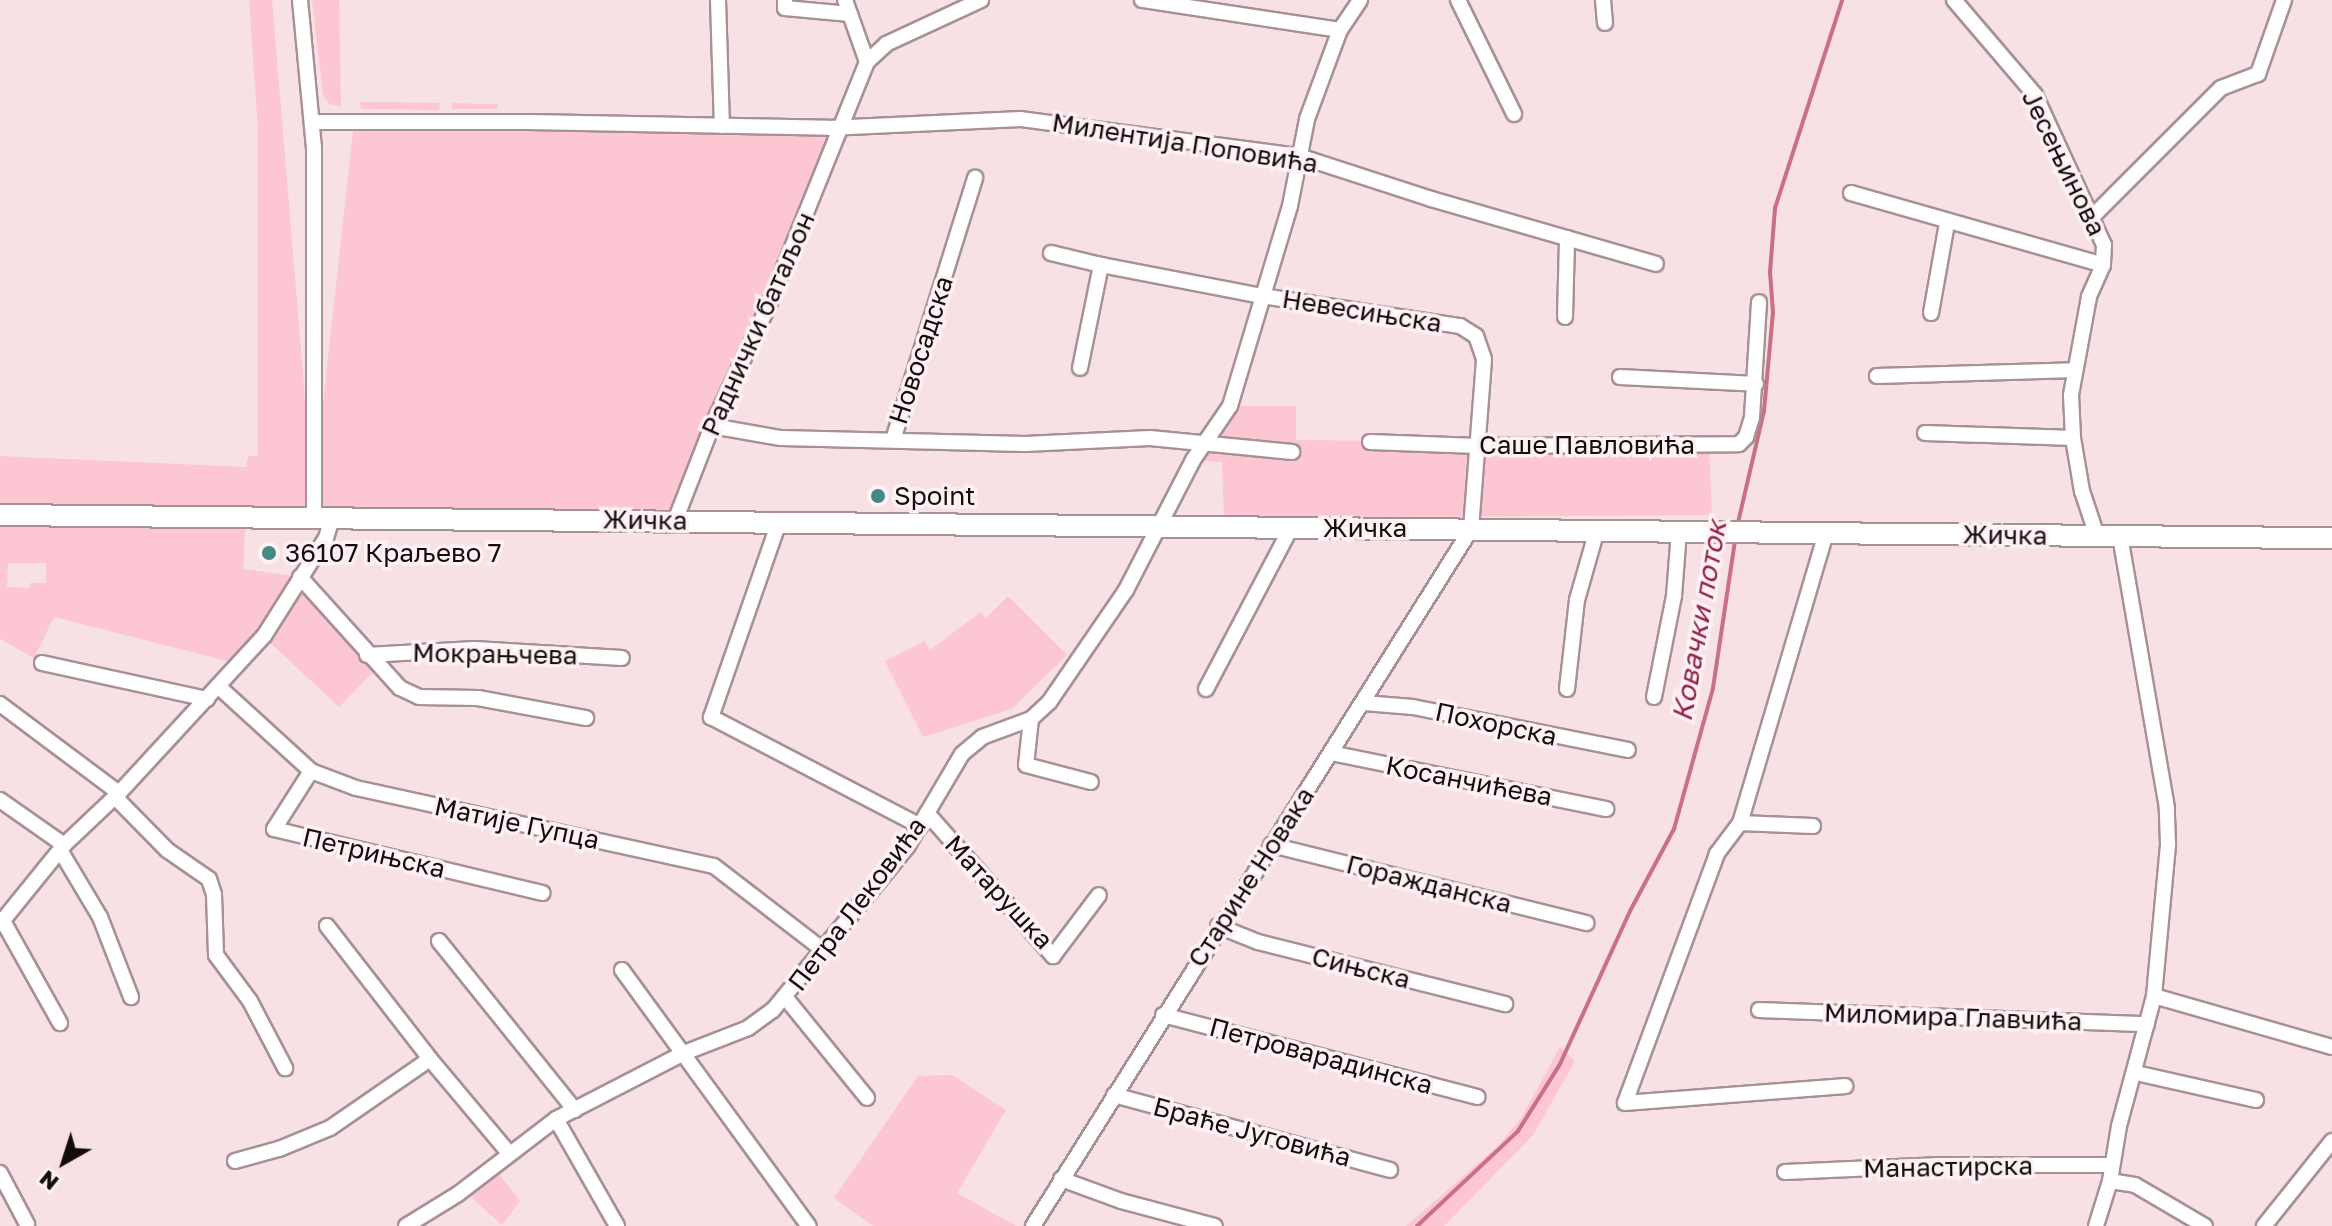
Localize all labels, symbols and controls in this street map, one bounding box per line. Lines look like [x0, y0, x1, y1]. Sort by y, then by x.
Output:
street label: Јесењинова [2015, 85, 2113, 241]
street label: Милентија Поповића [1050, 107, 1320, 179]
street label: Раднички батаљон [695, 207, 821, 441]
street label: Новосадска [882, 272, 960, 428]
street label: Невесињска [1280, 283, 1444, 339]
street label: Саше Павловића [1479, 429, 1695, 461]
place label: Spoint [894, 480, 975, 512]
marker: Spoint [869, 487, 887, 505]
street label: Жичка [602, 504, 688, 536]
street label: Жичка [1323, 512, 1407, 544]
water label: Ковачки поток [1665, 518, 1733, 724]
street label: Жичка [1962, 519, 2048, 551]
place label: 36107 Краљево 7 [285, 537, 502, 569]
marker: 36107 Краљево 7 [260, 544, 278, 562]
street label: Мокрањчева [412, 637, 578, 671]
street label: Похорска [1432, 696, 1560, 752]
street label: Косанчићева [1383, 750, 1555, 812]
street label: Старине Новака [1181, 781, 1321, 973]
street label: Матије Гупца [432, 790, 602, 856]
street label: Петра Лековића [782, 811, 932, 997]
street label: Петрињска [300, 821, 448, 885]
street label: Матарушка [938, 829, 1060, 955]
street label: Горажданска [1343, 848, 1515, 920]
street label: Сињска [1309, 941, 1413, 995]
street label: Миломира Главчића [1823, 997, 2083, 1037]
street label: Петроварадинска [1206, 1011, 1436, 1101]
street label: Браће Југовића [1150, 1091, 1354, 1173]
north arrow [24, 1122, 104, 1202]
street label: Манастирска [1863, 1150, 2033, 1184]
text: N [34, 1165, 64, 1197]

